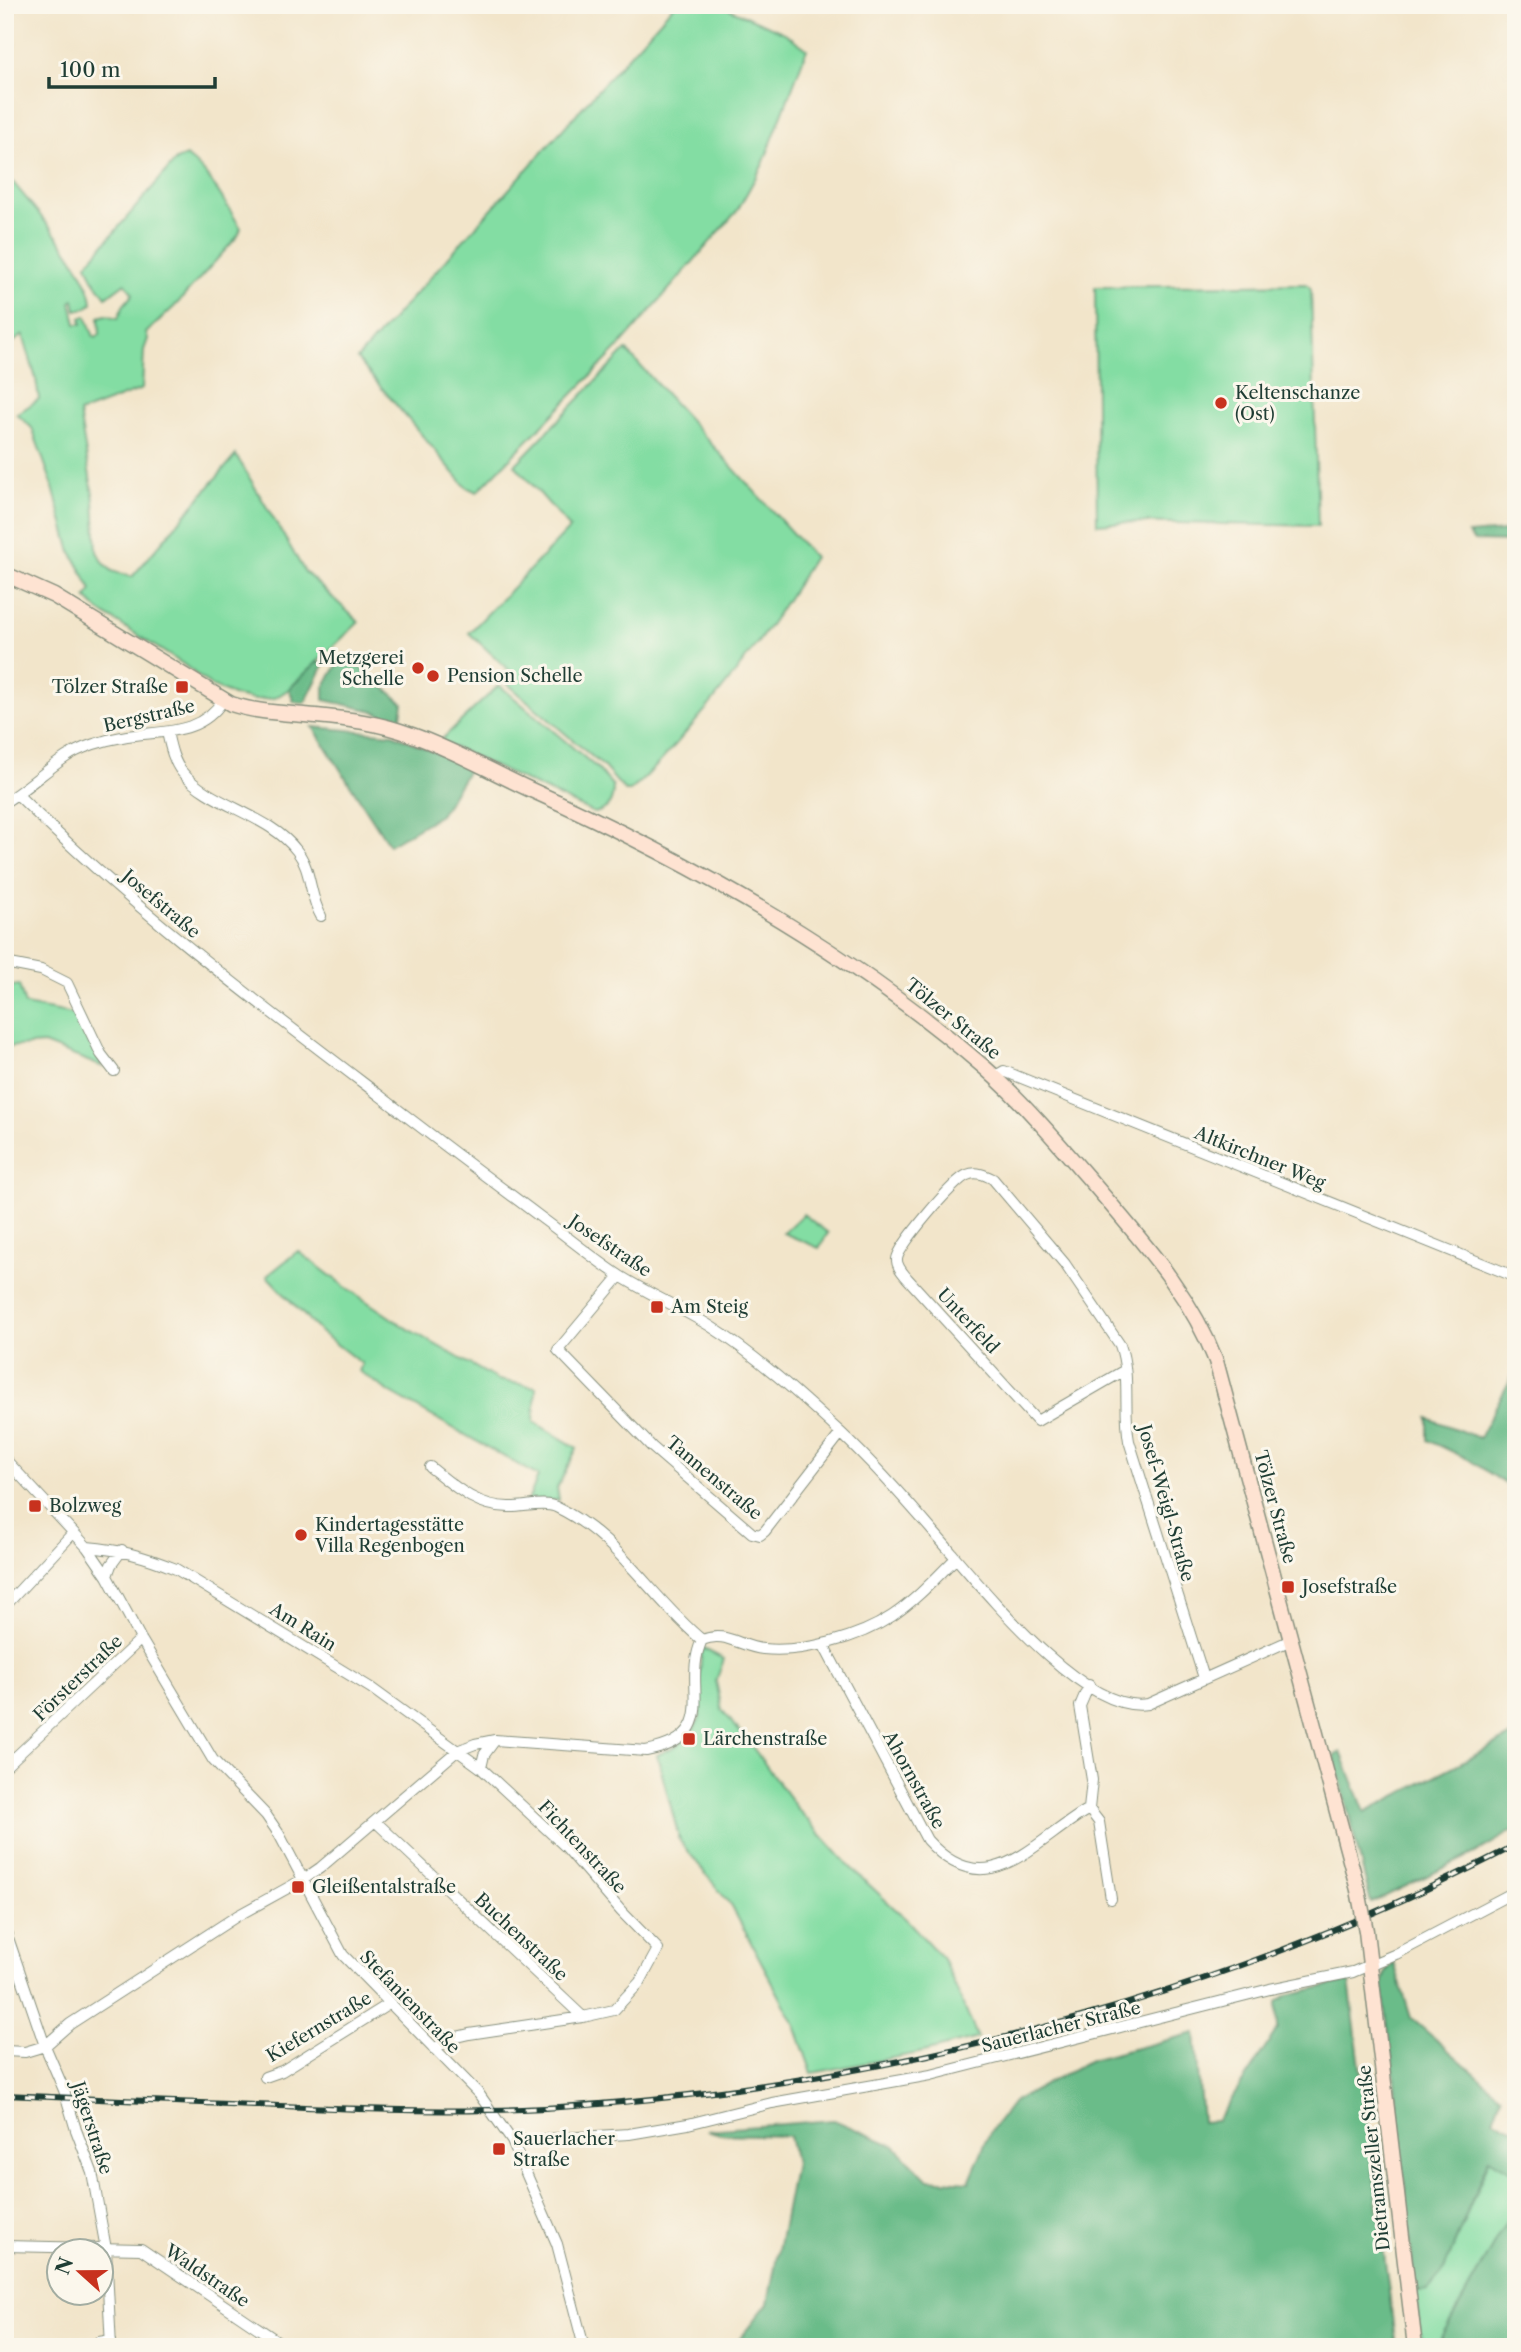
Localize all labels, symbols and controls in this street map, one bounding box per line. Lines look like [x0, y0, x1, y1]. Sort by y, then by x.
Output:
scale bar [49, 46, 215, 90]
text: 100 m [60, 57, 121, 82]
place label: Keltenschanze (Ost) [1235, 382, 1360, 425]
marker: Keltenschanze (Ost) [1213, 395, 1229, 411]
place label: Metzgerei Schelle [318, 647, 405, 690]
marker: Metzgerei Schelle [410, 660, 426, 676]
place label: Pension Schelle [447, 665, 583, 687]
marker: Pension Schelle [425, 668, 441, 684]
place label: Tölzer Straße [52, 676, 168, 698]
marker: Tölzer Straße [174, 679, 190, 695]
street label: Bergstraße [101, 695, 197, 737]
street label: Josefstraße [115, 863, 205, 943]
street label: Tölzer Straße [901, 974, 1005, 1064]
street label: Altkirchner Weg [1190, 1121, 1329, 1195]
street label: Josefstraße [562, 1209, 656, 1282]
street label: Unterfeld [932, 1284, 1004, 1358]
place label: Am Steig [670, 1296, 749, 1318]
marker: Am Steig [649, 1299, 665, 1315]
street label: Josef-Weigl-Straße [1132, 1419, 1199, 1584]
street label: Tannenstraße [661, 1431, 767, 1525]
street label: Tölzer Straße [1249, 1448, 1301, 1566]
place label: Bolzweg [49, 1495, 122, 1517]
marker: Bolzweg [27, 1498, 43, 1514]
place label: Kindertagesstätte Villa Regenbogen [314, 1514, 465, 1557]
marker: Kindertagesstätte Villa Regenbogen [293, 1527, 309, 1543]
place label: Josefstraße [1299, 1576, 1397, 1598]
marker: Josefstraße [1280, 1579, 1296, 1595]
street label: Am Rain [265, 1597, 340, 1656]
street label: Försterstraße [29, 1630, 127, 1726]
street label: Ahornstraße [878, 1726, 950, 1833]
place label: Lärchenstraße [703, 1728, 827, 1750]
marker: Lärchenstraße [681, 1731, 697, 1747]
street label: Fichtenstraße [533, 1796, 631, 1898]
place label: Gleißentalstraße [312, 1876, 456, 1898]
marker: Gleißentalstraße [290, 1879, 306, 1895]
street label: Buchenstraße [470, 1888, 572, 1986]
street label: Stefanienstraße [355, 1946, 465, 2058]
street label: Kiefernstraße [263, 1987, 375, 2067]
street label: Sauerlacher Straße [979, 1997, 1143, 2057]
street label: Dietramszeller Straße [1353, 2064, 1395, 2252]
street label: Jägerstraße [66, 2076, 117, 2177]
place label: Sauerlacher Straße [513, 2128, 616, 2171]
marker: Sauerlacher Straße [491, 2141, 507, 2157]
north arrow [46, 2236, 116, 2306]
street label: Waldstraße [160, 2239, 254, 2312]
text: N [51, 2254, 78, 2278]

